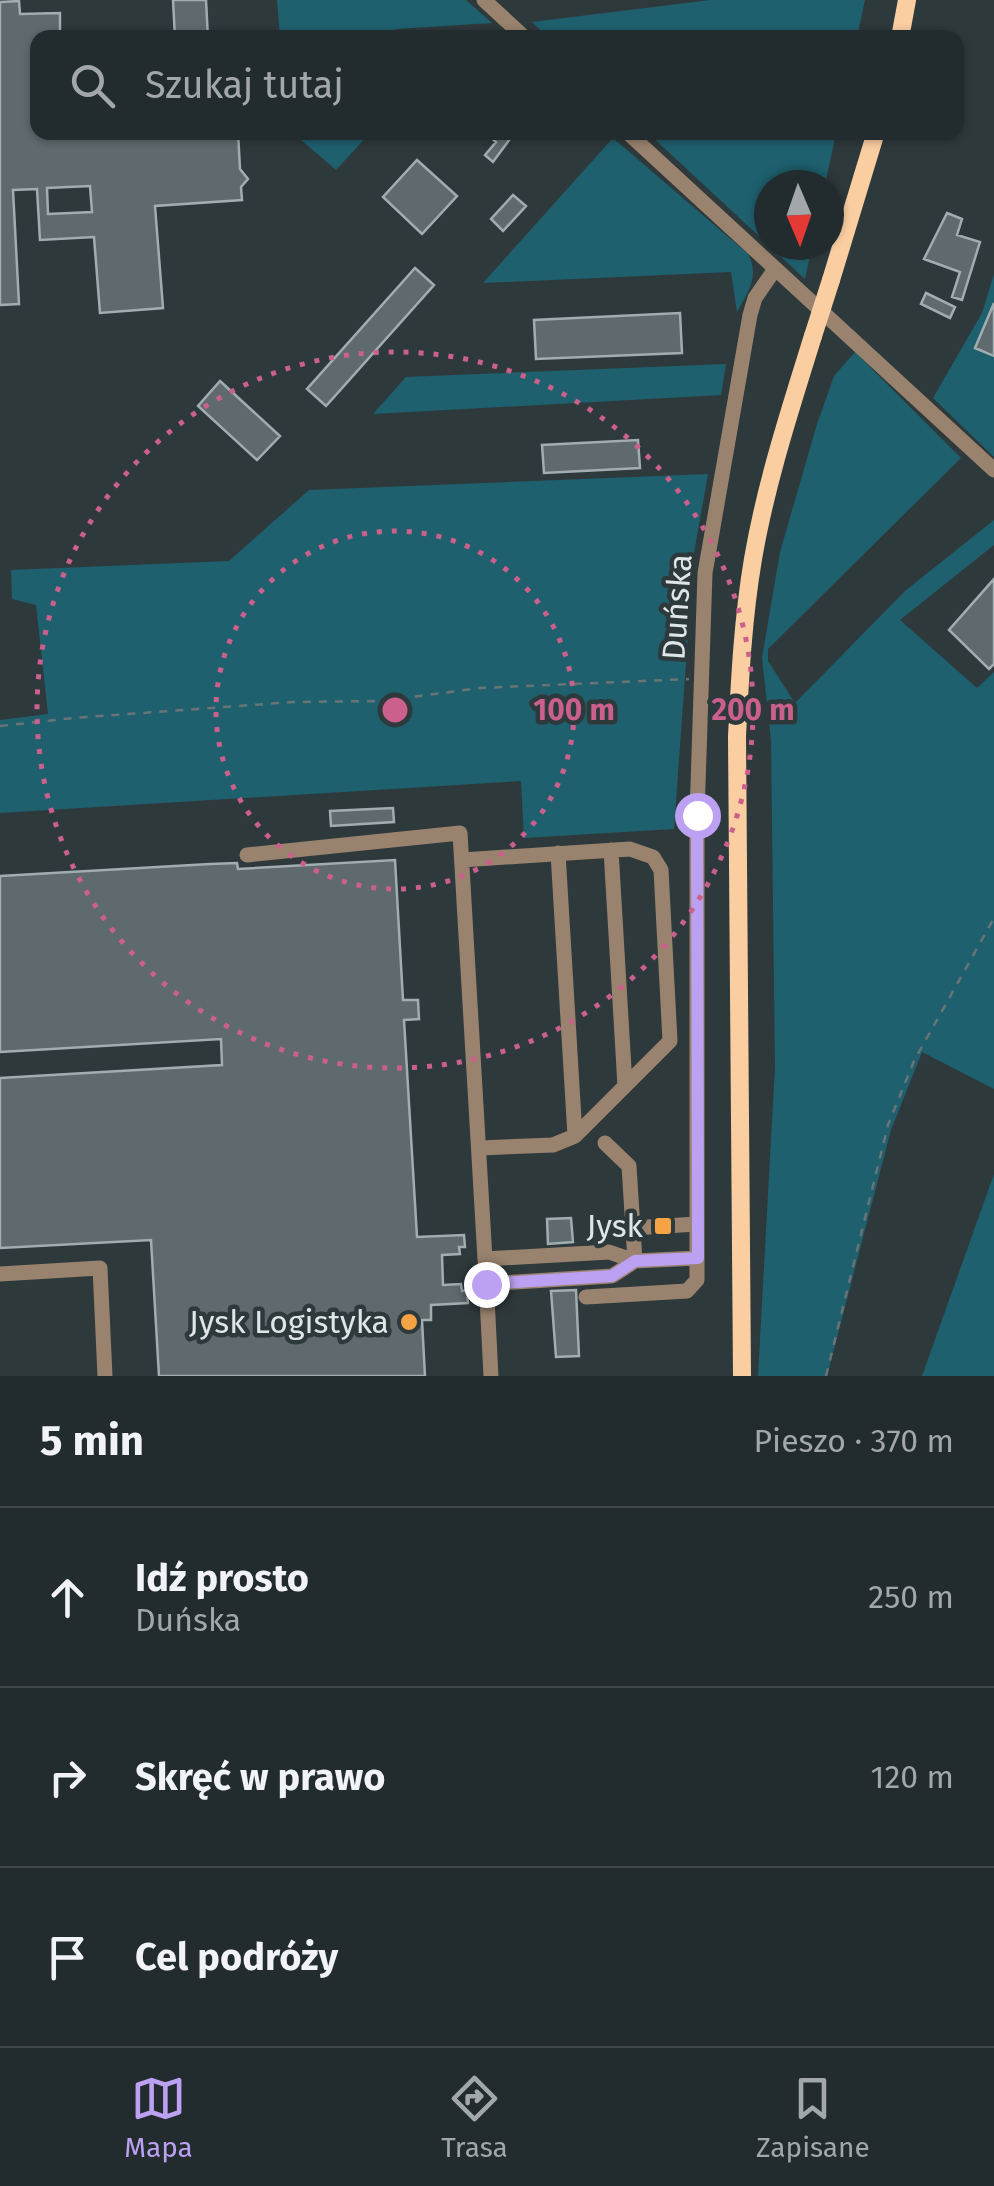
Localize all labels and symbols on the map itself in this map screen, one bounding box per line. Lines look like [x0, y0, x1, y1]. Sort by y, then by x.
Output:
north arrow [754, 170, 844, 260]
street label: Duńska [654, 553, 700, 661]
centre of rings [377, 692, 413, 728]
text: 100 m [533, 692, 615, 728]
text: 200 m [711, 692, 795, 728]
route start [675, 793, 721, 839]
place label: Jysk [586, 1207, 644, 1245]
marker: Jysk [652, 1215, 674, 1237]
route end [464, 1262, 510, 1308]
place label: Jysk Logistyka [189, 1303, 389, 1341]
marker: Jysk Logistyka [398, 1311, 420, 1333]

